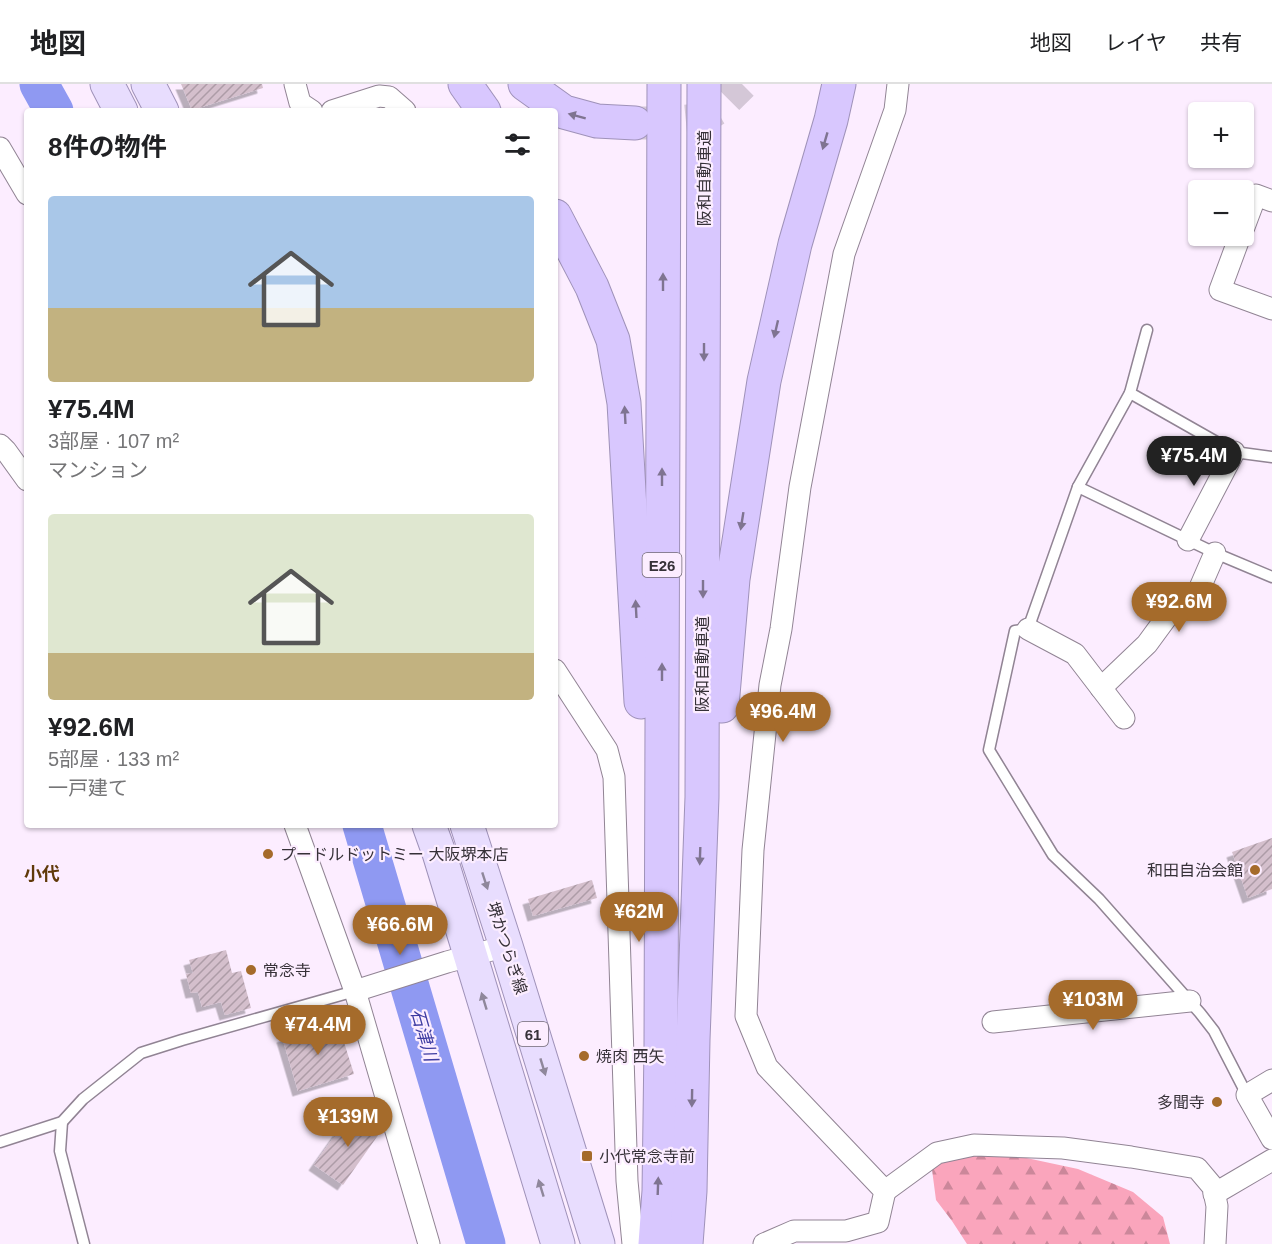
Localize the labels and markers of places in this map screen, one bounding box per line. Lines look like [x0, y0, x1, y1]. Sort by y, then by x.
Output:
pin: ¥75.4M [1145, 436, 1243, 487]
pin: ¥92.6M [1130, 582, 1228, 633]
pin: ¥96.4M [734, 692, 832, 743]
place label: プードルドットミー 大阪堺本店 [280, 846, 508, 863]
marker: プードルドットミー 大阪堺本店 [261, 847, 275, 861]
place label: 和田自治会館 [1147, 862, 1243, 879]
marker: 和田自治会館 [1248, 863, 1262, 877]
pin: ¥62M [603, 892, 675, 943]
pin: ¥66.6M [351, 905, 449, 956]
place label: 常念寺 [263, 962, 311, 979]
marker: 常念寺 [244, 963, 258, 977]
pin: ¥103M [1051, 980, 1135, 1031]
pin: ¥74.4M [269, 1005, 367, 1056]
place label: 焼肉 西矢 [596, 1048, 664, 1065]
marker: 焼肉 西矢 [577, 1049, 591, 1063]
place label: 多聞寺 [1157, 1094, 1205, 1111]
marker: 多聞寺 [1210, 1095, 1224, 1109]
pin: ¥139M [306, 1097, 390, 1148]
place label: 小代常念寺前 [599, 1148, 695, 1165]
marker: 小代常念寺前 [580, 1149, 594, 1163]

